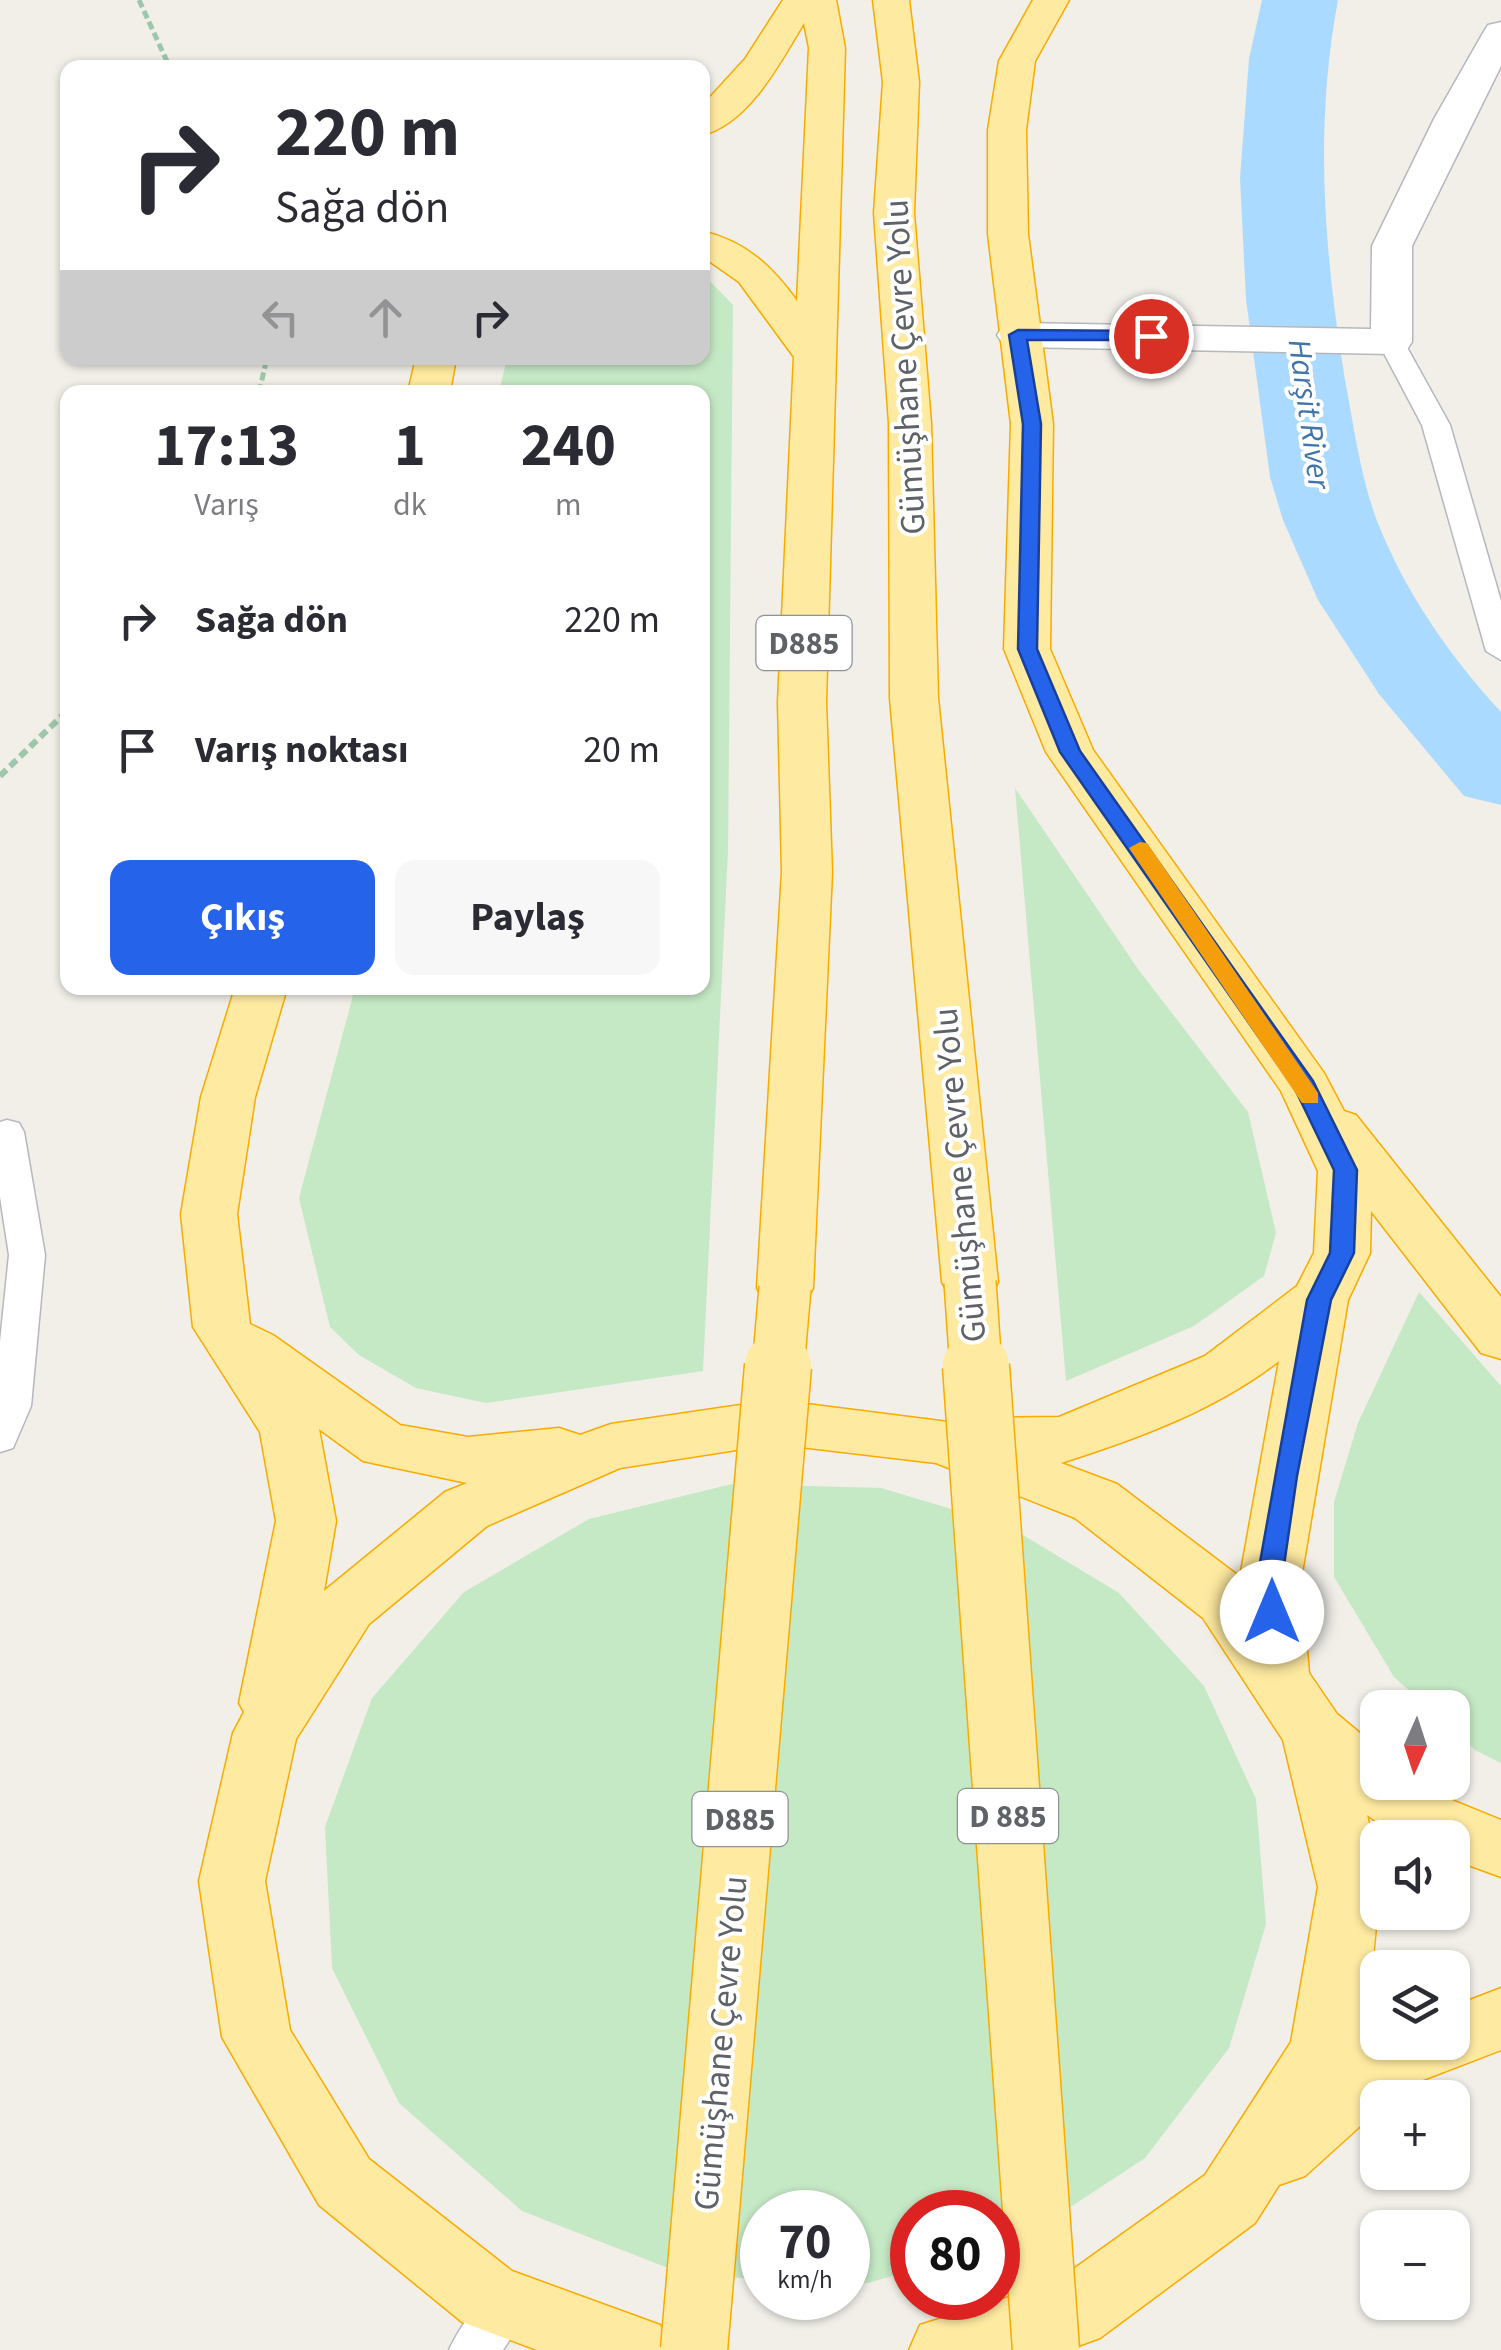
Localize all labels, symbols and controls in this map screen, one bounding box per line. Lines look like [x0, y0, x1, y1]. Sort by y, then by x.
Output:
text: 220 m [275, 83, 460, 183]
icon: right [110, 100, 240, 230]
text: Sağa dön [275, 176, 449, 240]
street label: Gümüşhane Çevre Yolu [871, 198, 939, 536]
icon: left [253, 290, 308, 345]
icon: ahead [358, 290, 413, 345]
icon: right [463, 290, 518, 345]
pin [1109, 294, 1194, 379]
icon: arrive [1124, 309, 1179, 364]
water label: Harşit River [1276, 336, 1343, 494]
text: 17:13 [154, 404, 299, 489]
text: 1 [394, 404, 426, 489]
text: 240 [521, 404, 616, 489]
text: Varış [194, 482, 259, 528]
text: dk [393, 482, 427, 528]
text: m [555, 482, 582, 528]
icon: right [110, 593, 165, 648]
text: Sağa dön [195, 593, 348, 647]
text: 220 m [564, 593, 660, 647]
road number: D885 [756, 616, 852, 670]
icon: arrive [110, 723, 165, 778]
text: Varış noktası [195, 723, 408, 777]
text: 20 m [583, 723, 660, 777]
button: Çıkış [110, 860, 375, 975]
button: Paylaş [395, 860, 660, 975]
street label: Gümüşhane Çevre Yolu [920, 1006, 1000, 1344]
position arrow [1220, 1560, 1324, 1664]
north arrow [1360, 1690, 1470, 1800]
map controls [1360, 1690, 1470, 2320]
road number: D 885 [958, 1789, 1058, 1843]
road number: D885 [692, 1792, 788, 1846]
button: sound [1360, 1820, 1470, 1930]
street label: Gümüşhane Çevre Yolu [681, 1874, 761, 2212]
button: layers [1360, 1950, 1470, 2060]
button: + [1360, 2080, 1470, 2190]
speed limit sign: 80 [890, 2190, 1020, 2320]
text: 70 [779, 2207, 831, 2278]
button: − [1360, 2210, 1470, 2320]
text: km/h [777, 2262, 833, 2298]

